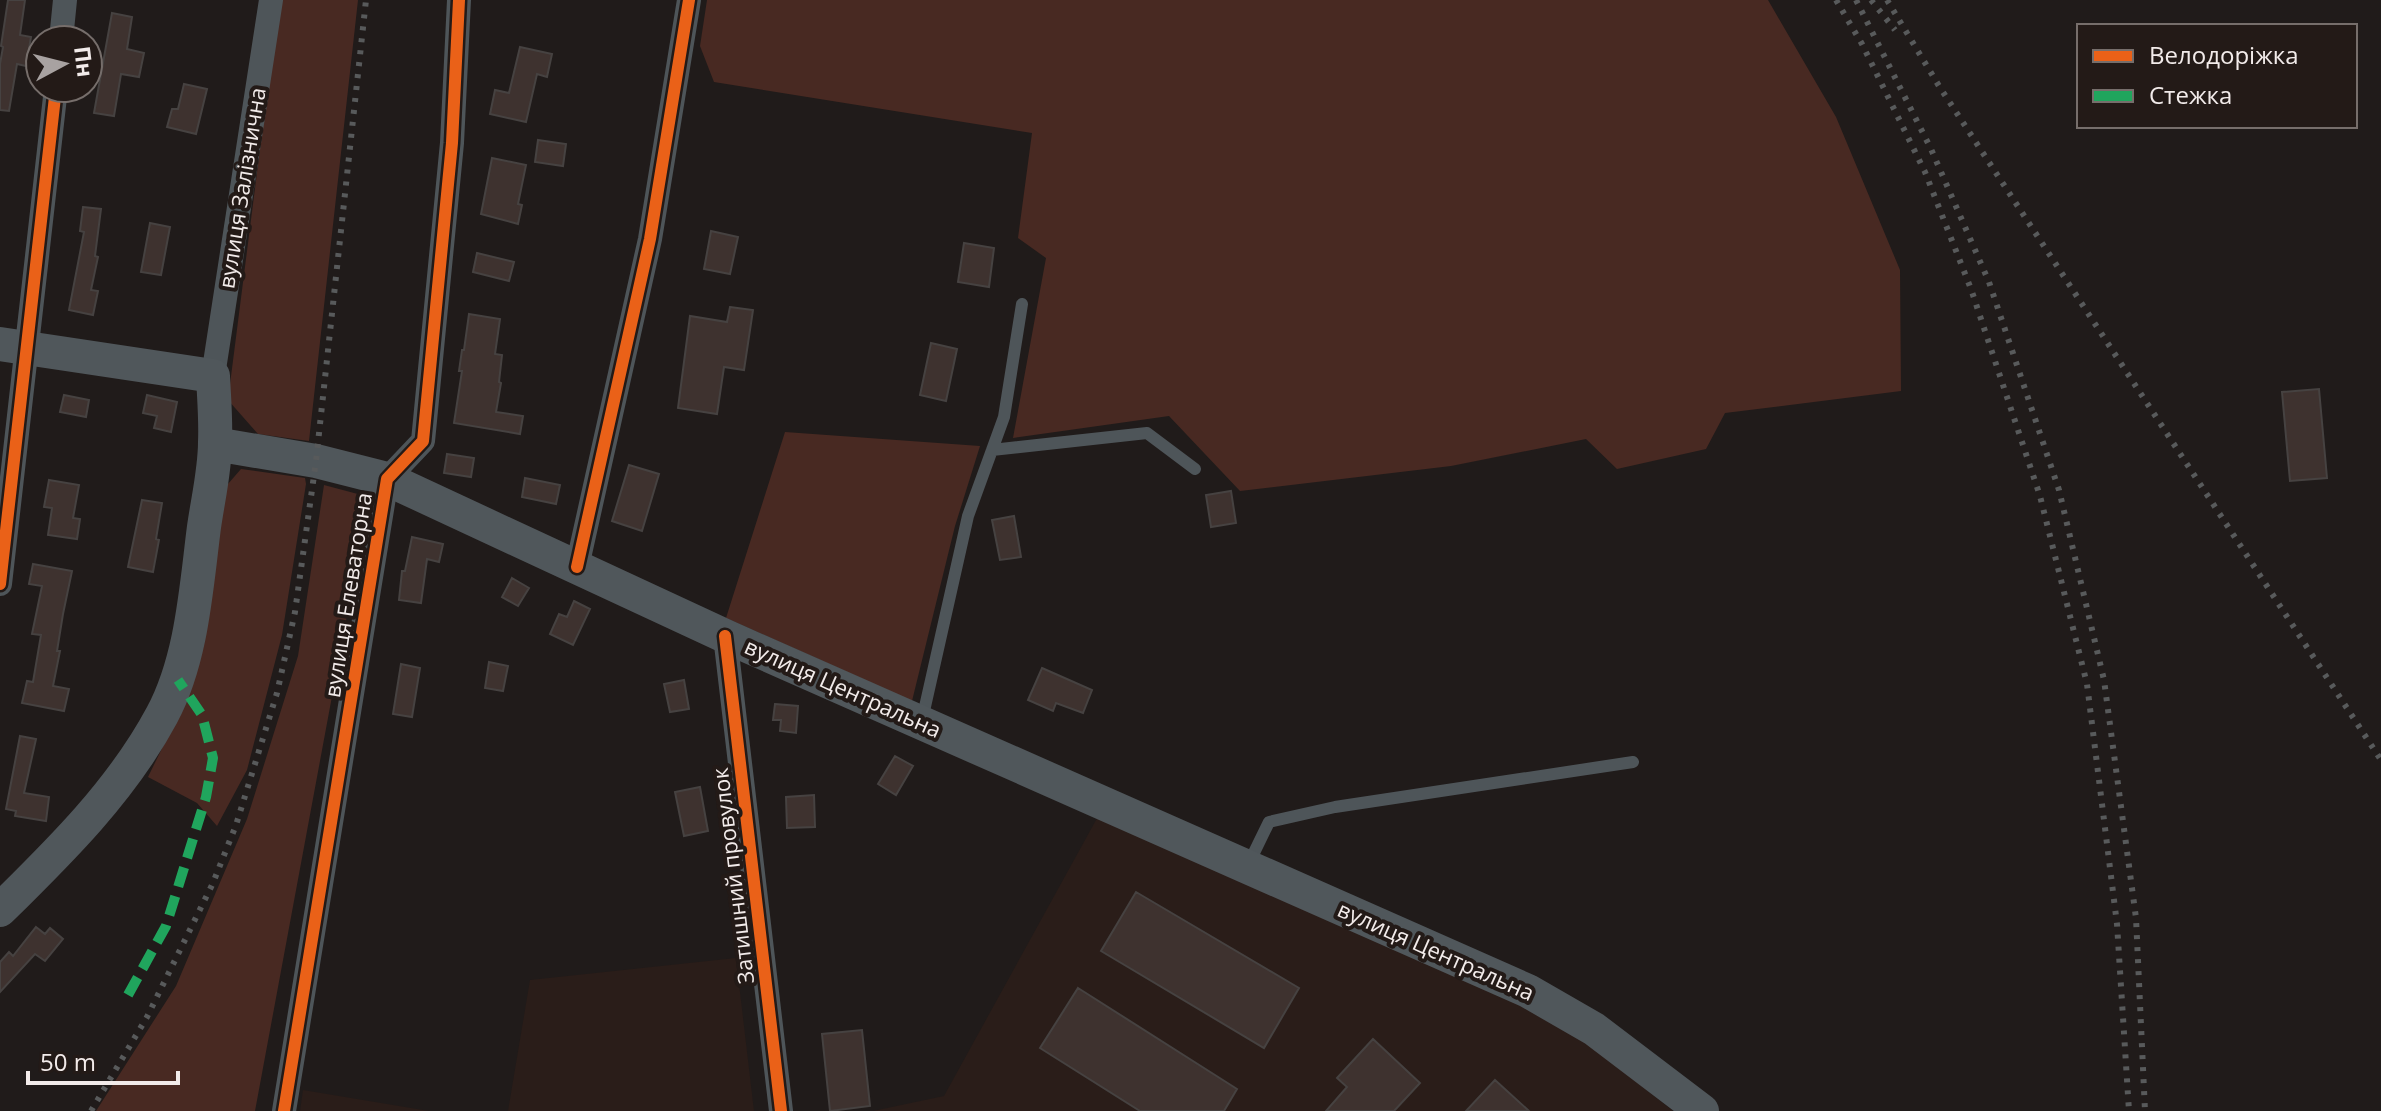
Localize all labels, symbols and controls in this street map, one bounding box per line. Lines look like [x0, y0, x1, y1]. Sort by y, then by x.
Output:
north arrow [24, 24, 104, 104]
legend [2077, 24, 2357, 128]
text: Велодоріжка [2149, 38, 2299, 71]
text: Пн [68, 44, 102, 79]
text: Стежка [2149, 78, 2232, 111]
street label: вулиця Залізнична [210, 85, 272, 291]
street label: вулиця Елеваторна [316, 490, 378, 699]
street label: вулиця Центральна [740, 630, 946, 744]
street label: Затишний провулок [704, 766, 760, 986]
street label: вулиця Центральна [1333, 893, 1539, 1007]
scale bar [28, 1035, 178, 1085]
text: 50 m [40, 1045, 96, 1078]

